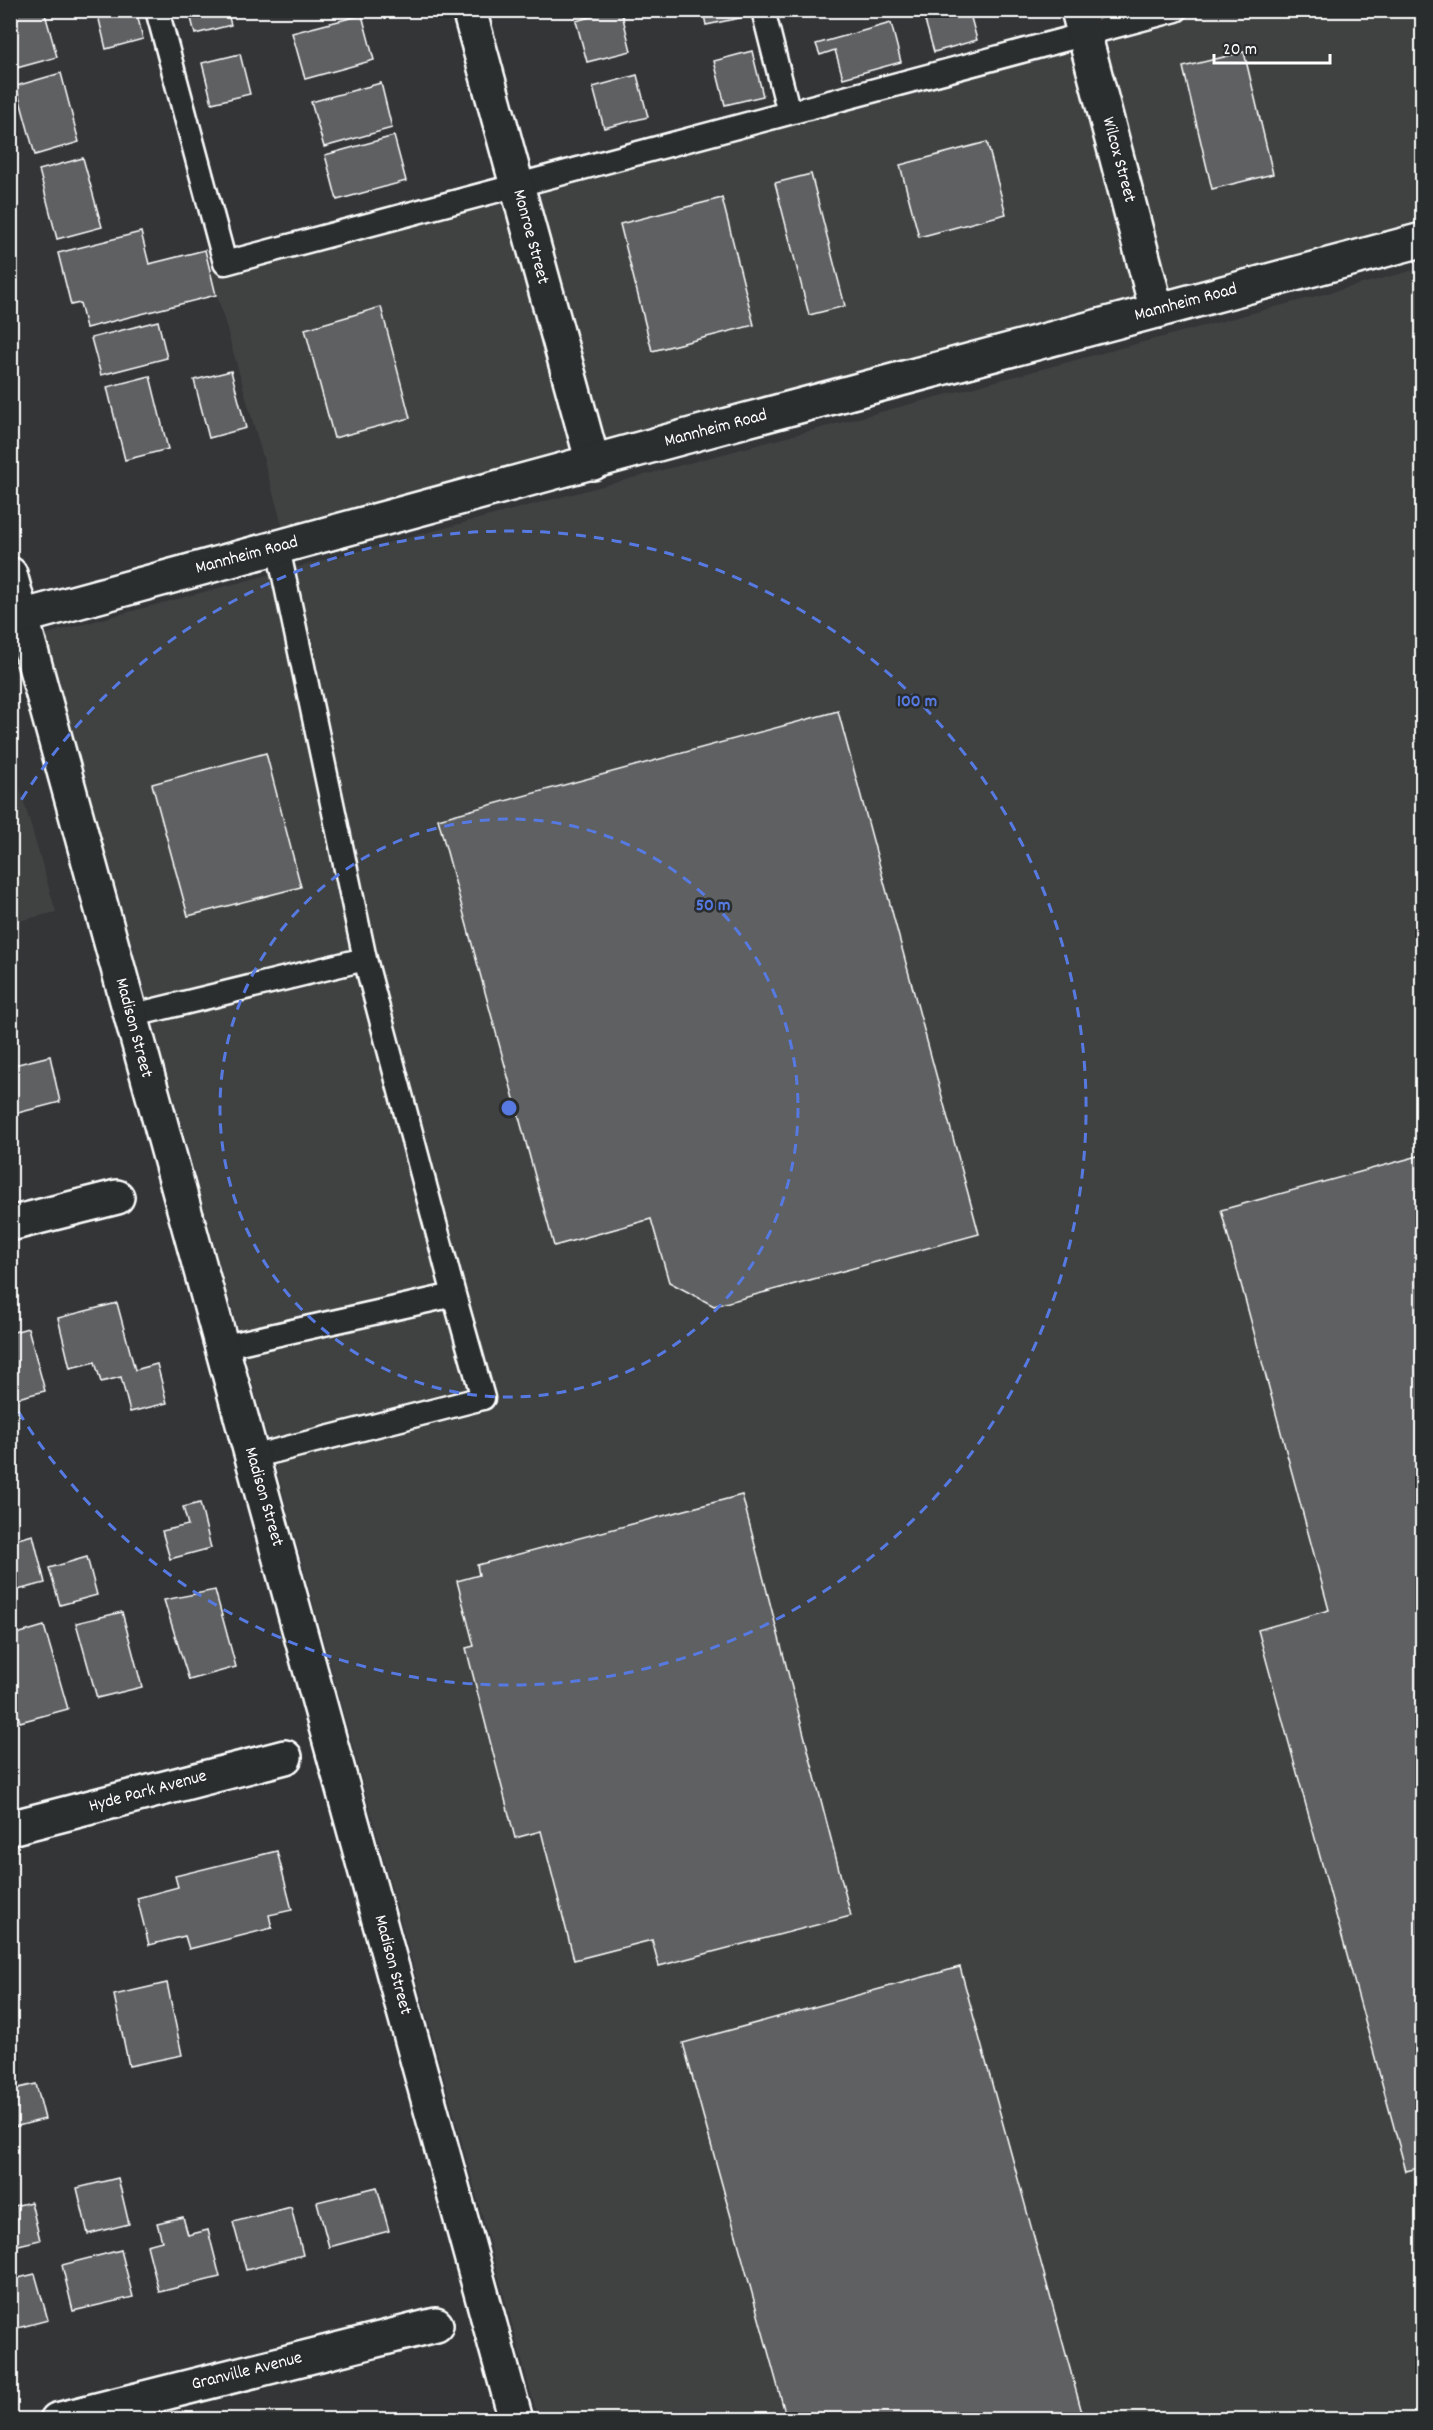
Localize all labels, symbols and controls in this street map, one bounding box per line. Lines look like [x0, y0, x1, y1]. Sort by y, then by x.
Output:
scale bar [1214, 27, 1330, 65]
text: 20 m [1223, 38, 1257, 63]
street label: Wilcox Street [1095, 114, 1142, 206]
street label: Monroe Street [505, 187, 555, 288]
street label: Mannheim Road [1132, 277, 1240, 329]
street label: Mannheim Road [662, 403, 770, 455]
street label: Mannheim Road [193, 530, 301, 582]
text: 100 m [897, 690, 937, 715]
text: 50 m [696, 894, 730, 919]
street label: Madison Street [108, 975, 158, 1081]
centre of rings [499, 1098, 519, 1118]
street label: Madison Street [237, 1444, 289, 1550]
street label: Hyde Park Avenue [86, 1764, 210, 1820]
street label: Madison Street [367, 1912, 417, 2018]
street label: Granville Avenue [189, 2346, 305, 2398]

